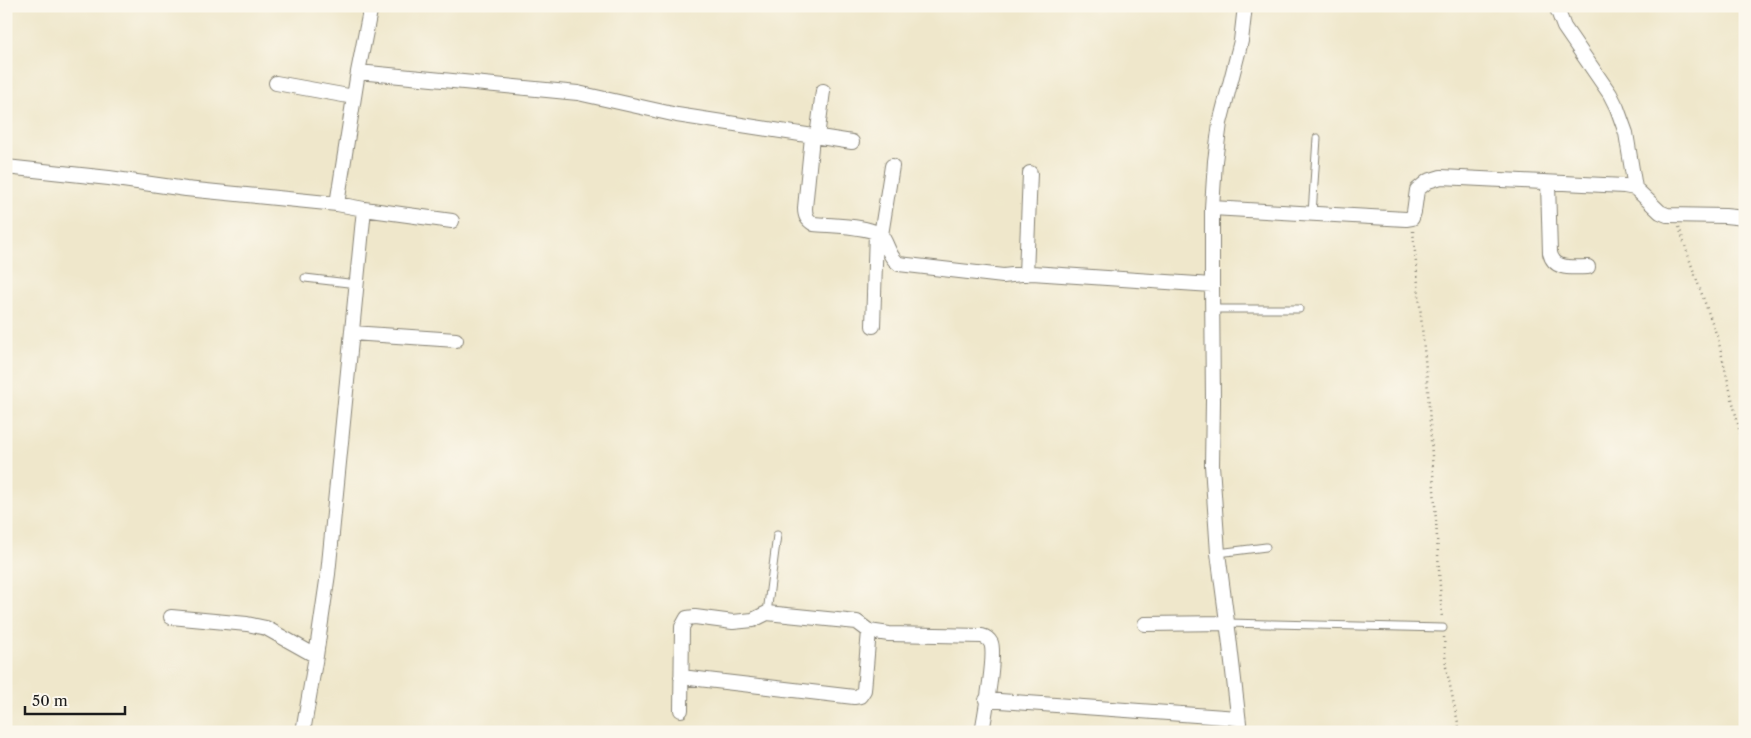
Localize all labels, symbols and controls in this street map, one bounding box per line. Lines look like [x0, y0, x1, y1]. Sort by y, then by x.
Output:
scale bar [25, 683, 125, 715]
text: 50 m [32, 691, 68, 710]

